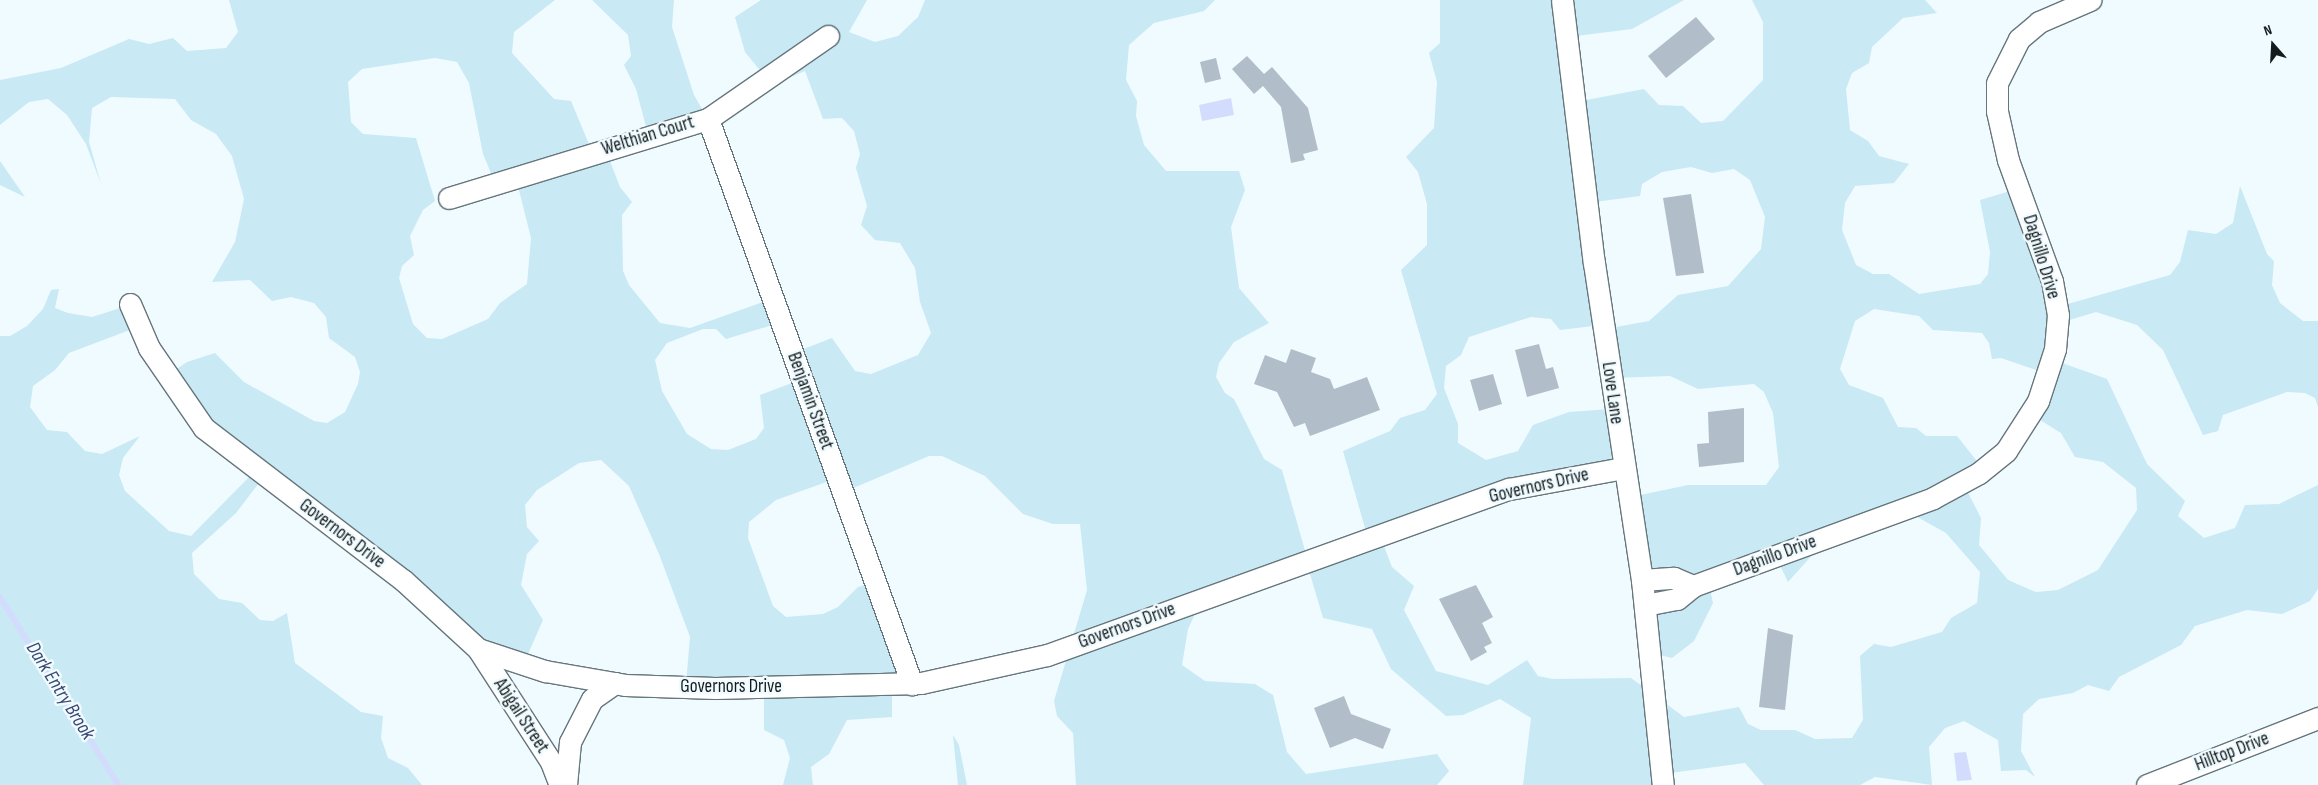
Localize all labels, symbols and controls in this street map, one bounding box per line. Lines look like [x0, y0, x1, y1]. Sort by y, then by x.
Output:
north arrow [2248, 20, 2298, 70]
text: N [2262, 21, 2274, 40]
street label: Welthian Court [599, 111, 697, 161]
street label: Dagnillo Drive [2017, 212, 2065, 302]
street label: Benjamin Street [782, 349, 838, 453]
street label: Love Lane [1596, 360, 1628, 426]
street label: Governors Drive [1487, 463, 1591, 509]
street label: Governors Drive [295, 494, 389, 574]
street label: Dagnillo Drive [1730, 530, 1820, 582]
street label: Governors Drive [1075, 598, 1179, 654]
water label: Dark Entry Brook [20, 638, 100, 744]
street label: Abigail Street [488, 674, 554, 758]
street label: Governors Drive [680, 676, 782, 698]
street label: Hilltop Drive [2192, 727, 2272, 777]

